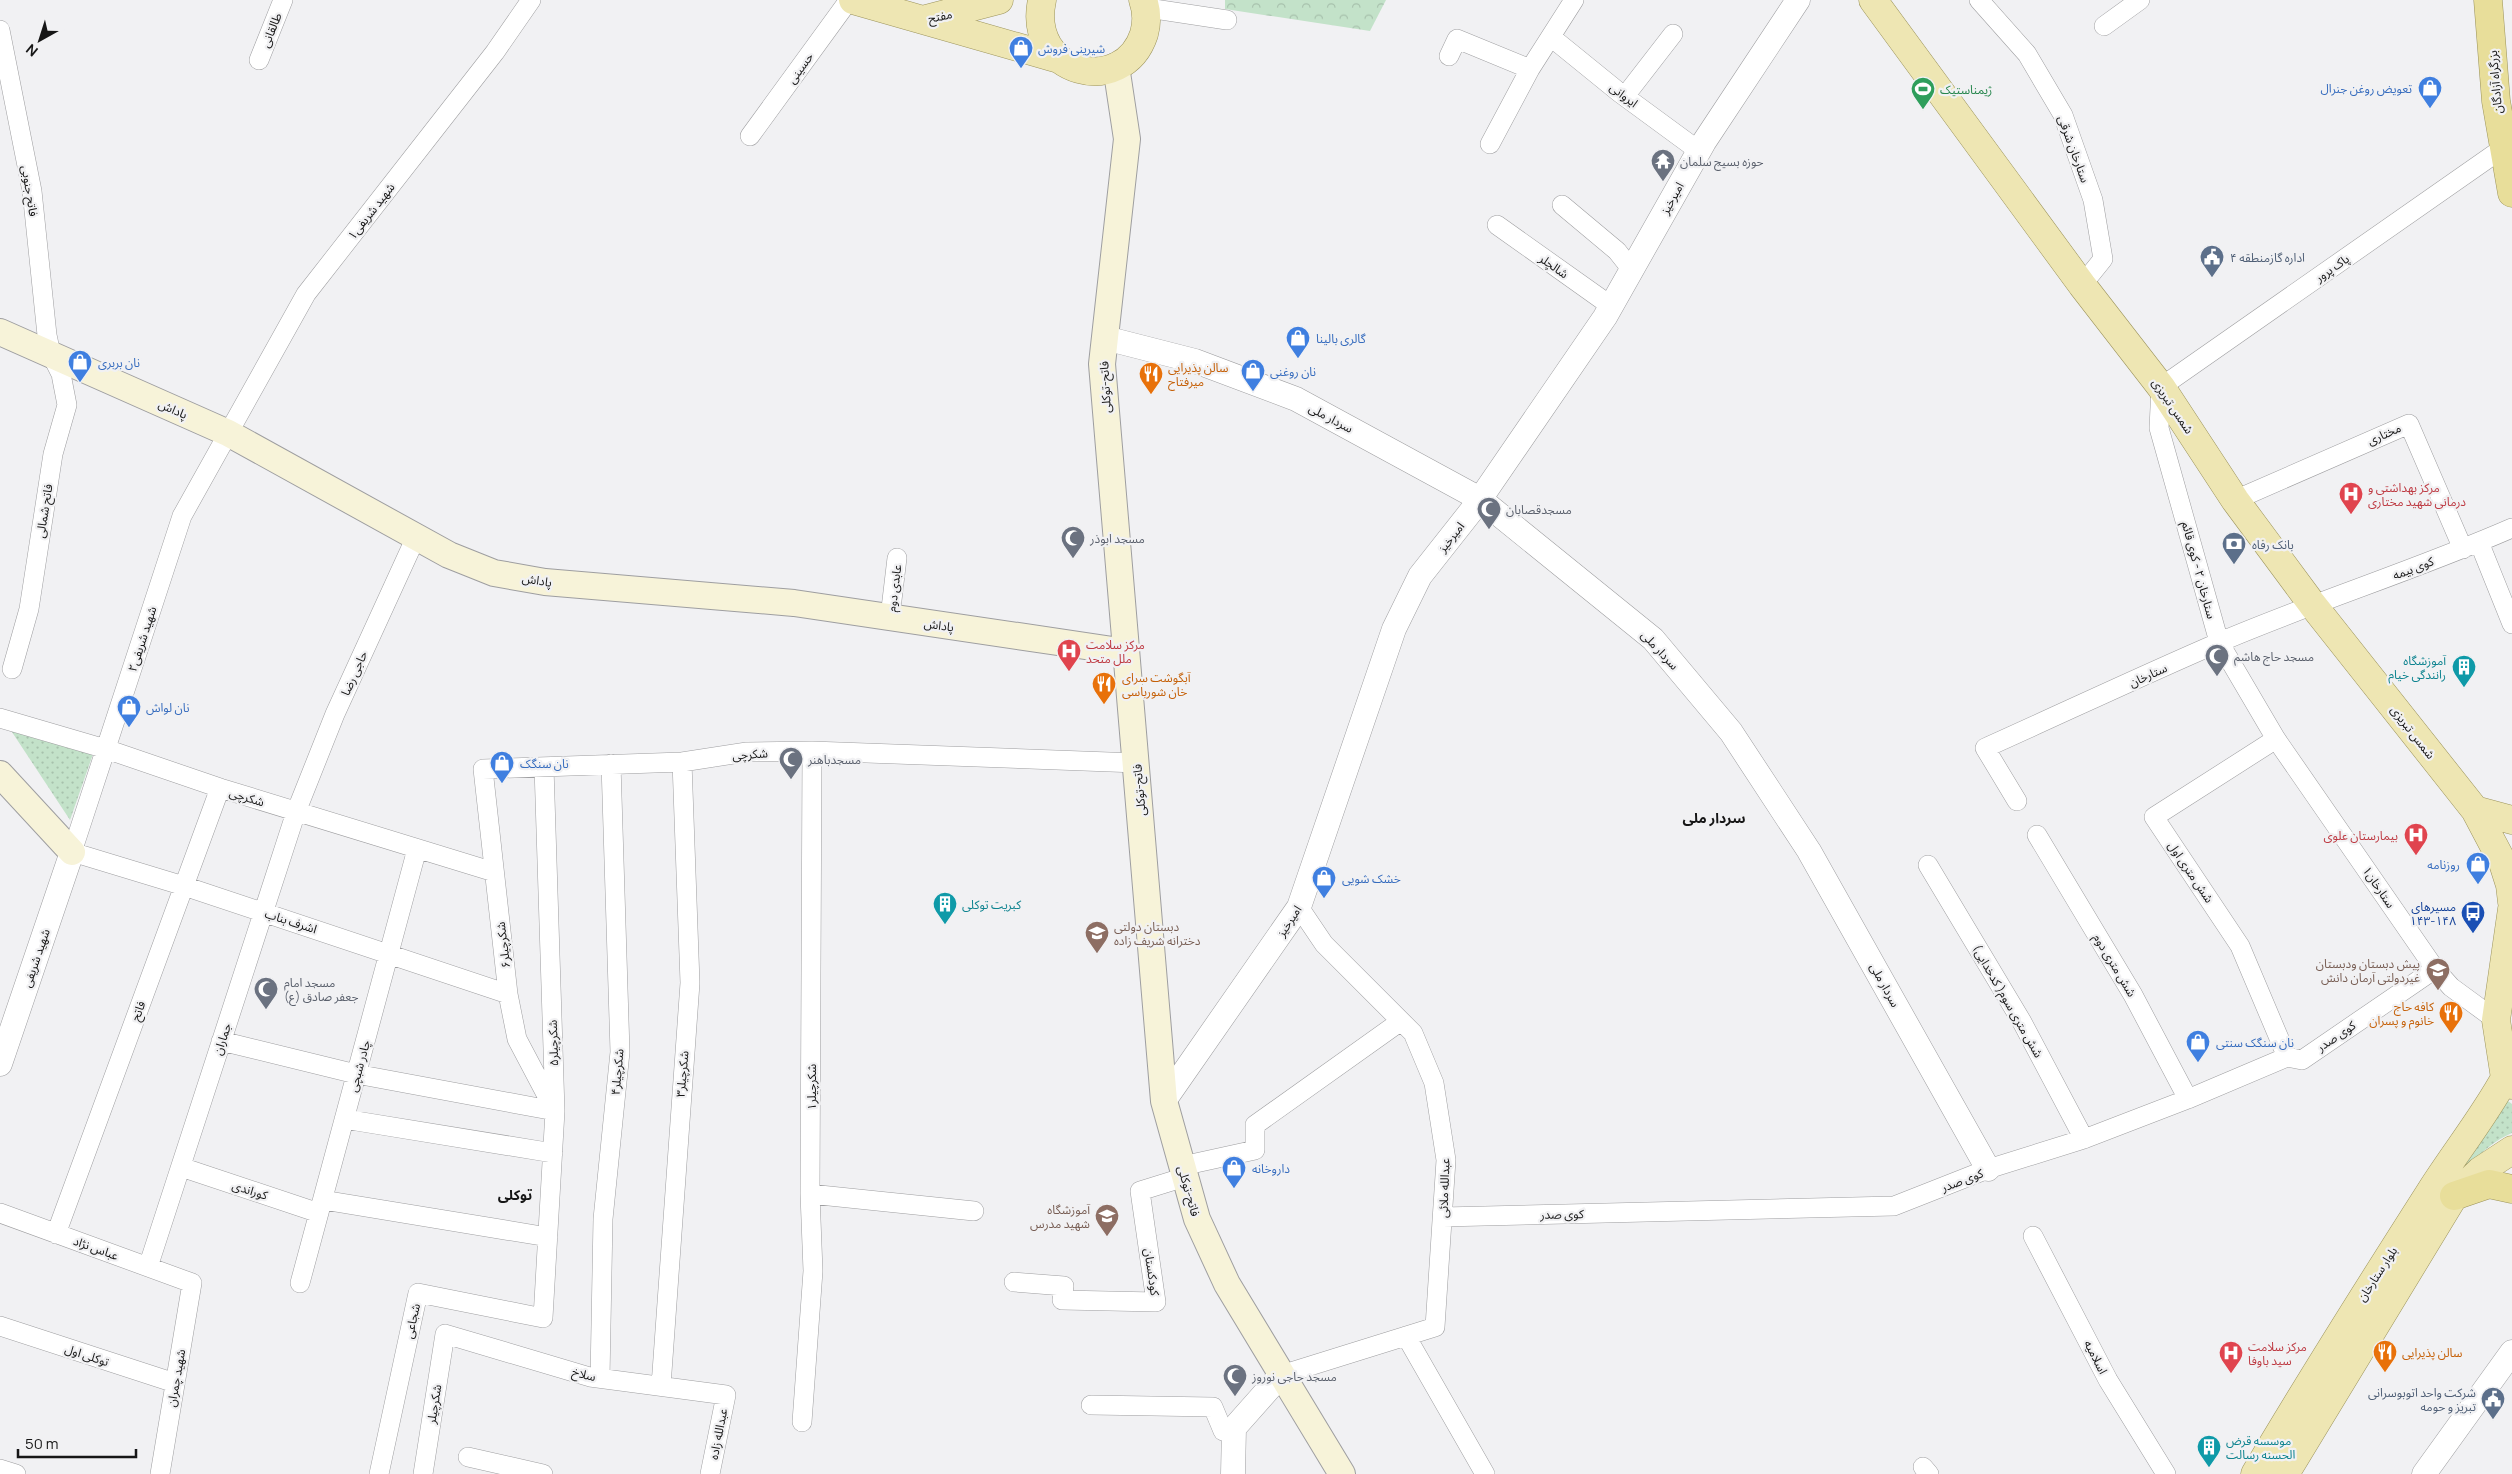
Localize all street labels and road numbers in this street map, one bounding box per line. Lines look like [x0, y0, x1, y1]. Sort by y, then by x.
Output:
street label: مفتح [926, 5, 954, 28]
street label: طالقانی [256, 10, 286, 50]
street label: حسینی [783, 49, 817, 87]
street label: بزرگراه آزادگان [2484, 50, 2506, 114]
street label: ایروانی [1606, 79, 1642, 111]
street label: ستارخان شرقی [2054, 113, 2094, 185]
street label: فاتح جنوبی [17, 164, 42, 218]
street label: شهید شریفی۱ [343, 179, 399, 243]
street label: امیرخیز [1656, 179, 1688, 218]
street label: شالچلر [1535, 249, 1572, 282]
street label: پاک پرور [2311, 250, 2353, 287]
street label: فاتح-توکلی [1095, 361, 1116, 413]
street label: شمس تبریزی [2148, 375, 2198, 437]
street label: پاداش [156, 395, 190, 423]
street label: سردار ملی [1306, 399, 1356, 437]
street label: مختاری [2364, 419, 2404, 449]
street label: فاتح شمالی [31, 483, 58, 539]
street label: امیرخیز [1433, 518, 1468, 556]
street label: ستارخان ۲ - کوی قائم [2177, 519, 2220, 621]
street label: کوی بیمه [2390, 552, 2437, 584]
street label: عابدی دوم [883, 563, 906, 613]
street label: پاداش [521, 569, 553, 591]
street label: شهید شریفی۲ [123, 604, 161, 674]
street label: پاداش [923, 614, 955, 636]
street label: سردار ملی [1637, 627, 1683, 673]
street label: حاجی رضا [337, 648, 371, 698]
street label: ستارخان [2126, 659, 2170, 691]
street label: شمس تبریزی [2387, 702, 2439, 762]
street label: شکرچی [732, 744, 768, 764]
street label: فاتح-توکلی [1128, 763, 1151, 817]
street label: شکرچی [227, 784, 267, 810]
street label: شش متری اول [2164, 838, 2218, 906]
street label: ستارخان۱ [2359, 863, 2399, 911]
street label: امیرخیز [1272, 902, 1306, 941]
street label: اشرف بناب [263, 905, 319, 937]
street label: شکرچیلر۶ [492, 921, 514, 969]
street label: شهید شریفى [18, 926, 54, 990]
street label: شش متری دوم [2089, 930, 2141, 1000]
street label: (کدخدایی )شش متری سوم [1968, 941, 2047, 1061]
street label: سردار ملی [1866, 960, 1904, 1010]
street label: فاتح [127, 999, 150, 1024]
street label: کوی صدر [2312, 1016, 2360, 1056]
street label: شکرچیلر۵ [544, 1019, 562, 1067]
street label: جماران [209, 1021, 235, 1057]
street label: چادر شبچی [344, 1038, 374, 1094]
street label: شکرچیلر۴ [607, 1048, 628, 1096]
street label: شکرچیلر۳ [672, 1050, 693, 1098]
street label: شکرچیلر۱ [803, 1064, 820, 1110]
street label: عبدالله ملائی [1434, 1158, 1454, 1218]
street label: فاتح-توکلی [1173, 1164, 1204, 1219]
street label: کوی صدر [1938, 1164, 1986, 1196]
street label: کوراندی [230, 1176, 271, 1204]
street label: کوی صدر [1539, 1205, 1585, 1223]
street label: عباس نژاد [71, 1232, 121, 1264]
street label: بلوار ستارخان [2353, 1243, 2401, 1305]
street label: کودکستان [1140, 1247, 1164, 1298]
street label: شجاعی [400, 1302, 424, 1340]
street label: اسلامیه [2080, 1337, 2112, 1377]
street label: توکلی اول [63, 1340, 112, 1370]
street label: شهید چمران [163, 1348, 189, 1408]
street label: سلاخ [570, 1363, 598, 1386]
street label: شکرچیلر [422, 1383, 446, 1426]
street label: عبدالله زاده [705, 1407, 731, 1461]

